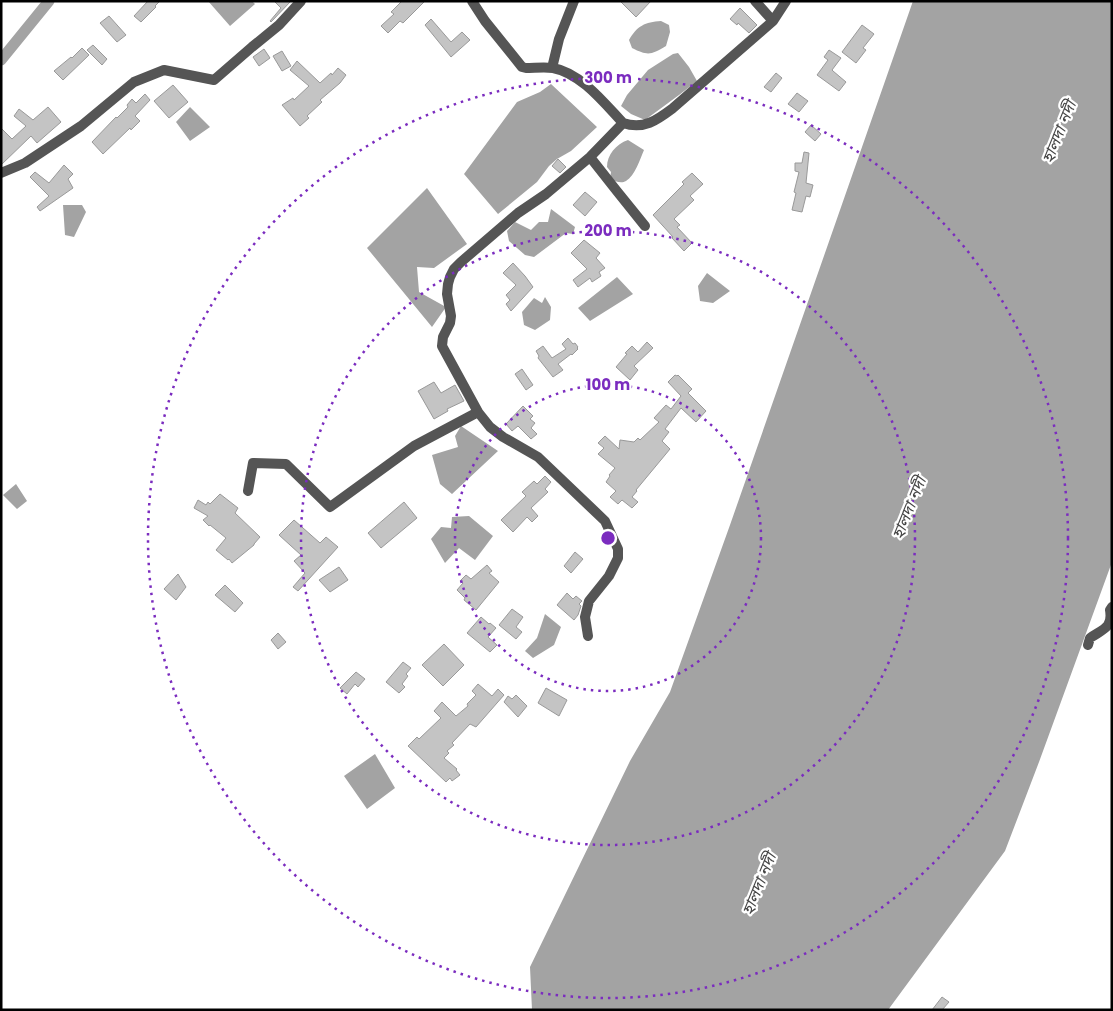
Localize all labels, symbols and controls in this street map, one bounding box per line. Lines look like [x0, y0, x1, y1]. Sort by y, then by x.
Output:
text: 300 m [584, 67, 632, 88]
water label: হালদা নদী [1036, 95, 1083, 166]
text: 200 m [584, 220, 632, 241]
text: 100 m [586, 374, 630, 395]
water label: হালদা নদী [886, 471, 933, 542]
centre of rings [599, 529, 617, 547]
water label: হালদা নদী [736, 847, 783, 918]

